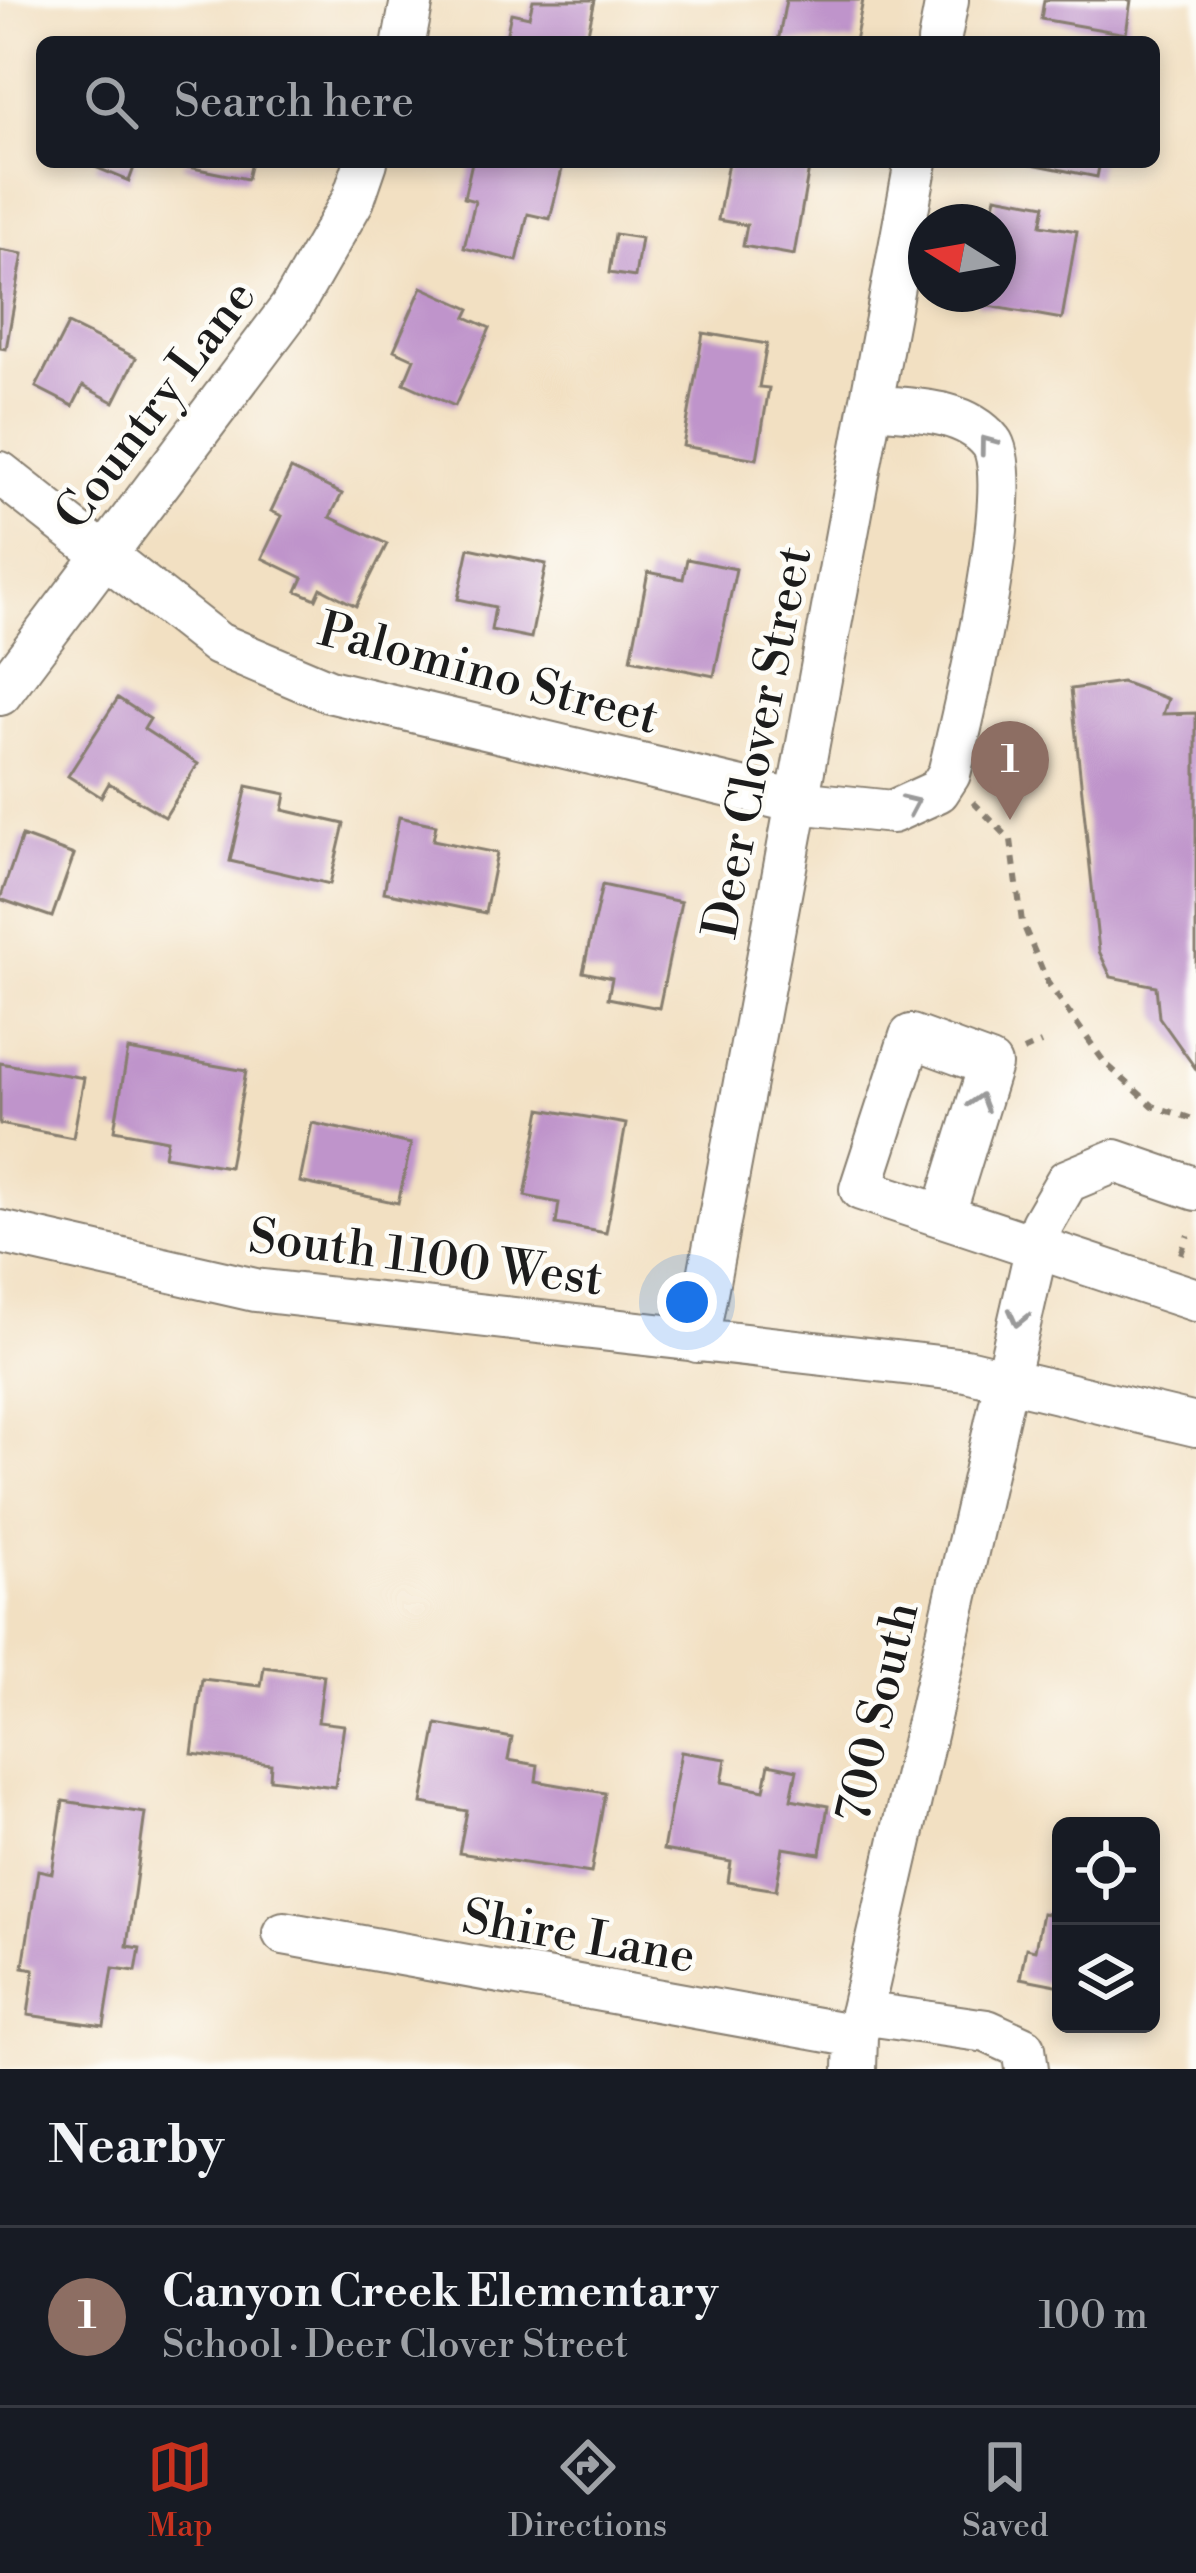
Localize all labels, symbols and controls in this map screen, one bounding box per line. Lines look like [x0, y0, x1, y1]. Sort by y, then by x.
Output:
search box [36, 36, 1160, 168]
icon: search [78, 69, 144, 135]
text: Search here [174, 74, 414, 131]
north arrow [908, 204, 1016, 312]
street label: Country Lane [43, 269, 270, 543]
one-way arrow [980, 436, 1001, 457]
street label: Deer Clover Street [692, 542, 826, 944]
street label: Palomino Street [312, 601, 665, 749]
pin: 1 [971, 721, 1049, 820]
one-way arrow [899, 794, 920, 818]
one-way arrow [964, 1092, 989, 1113]
street label: South 1100 West [245, 1208, 606, 1310]
your location [657, 1272, 717, 1332]
one-way arrow [1007, 1308, 1032, 1328]
street label: 700 South [824, 1596, 933, 1829]
map controls [1052, 1817, 1160, 2033]
button: locate [1052, 1817, 1160, 1925]
street label: Shire Lane [457, 1888, 700, 1988]
button: layers [1052, 1925, 1160, 2033]
text: Nearby [48, 2115, 224, 2179]
text: Canyon Creek Elementary [162, 2264, 718, 2321]
text: 1 [78, 2292, 96, 2341]
text: 100 m [1039, 2292, 1148, 2341]
text: School · Deer Clover Street [162, 2321, 628, 2370]
tab: Map [147, 2434, 213, 2547]
tab: Directions [508, 2434, 667, 2547]
tab: Saved [962, 2434, 1049, 2547]

